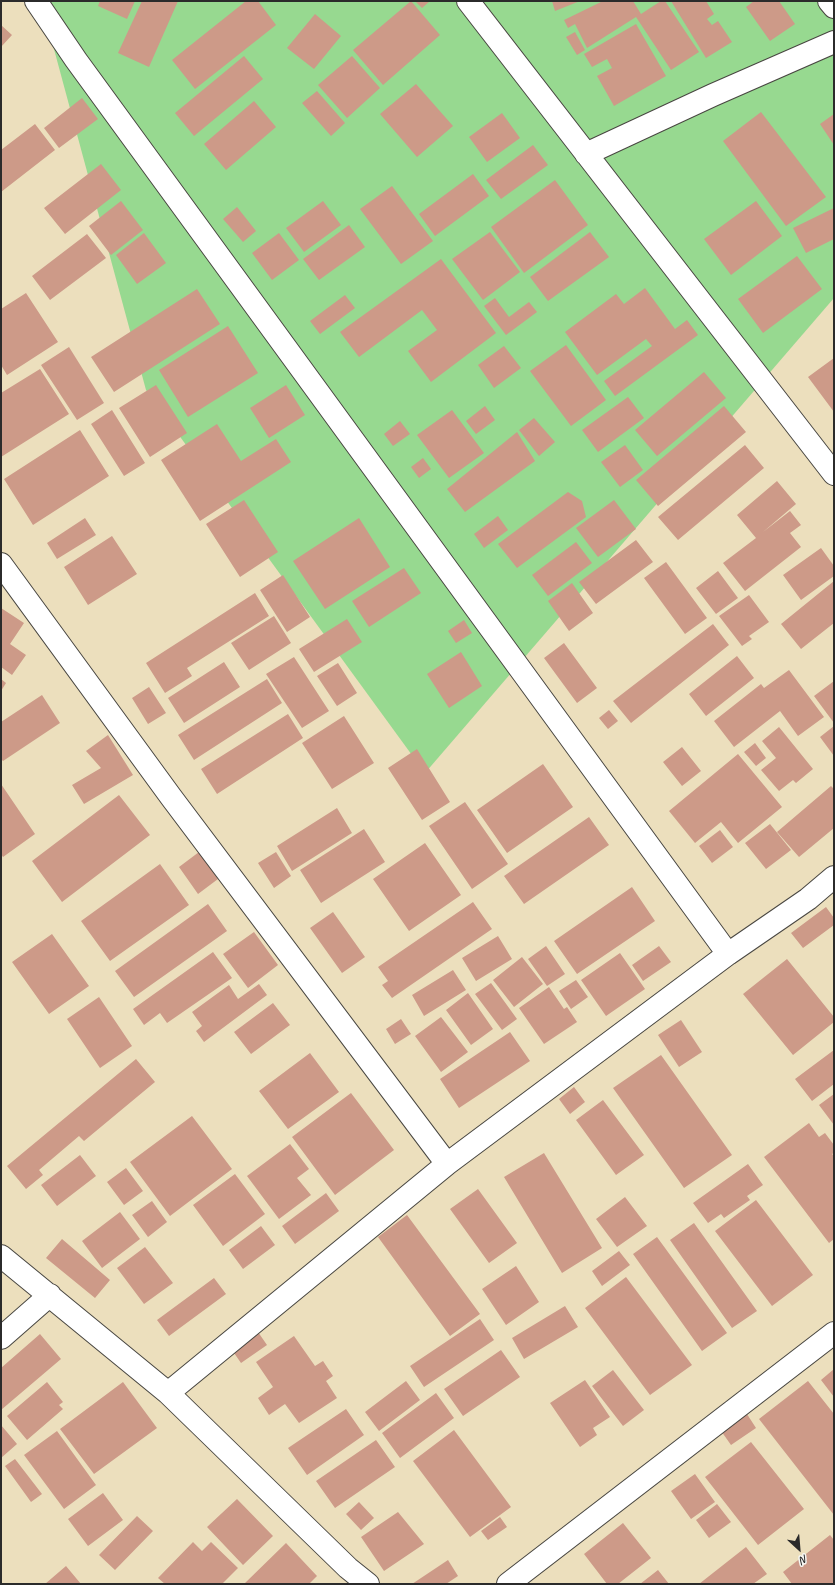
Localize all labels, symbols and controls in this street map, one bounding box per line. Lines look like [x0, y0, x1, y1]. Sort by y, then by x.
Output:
north arrow [779, 1529, 819, 1569]
text: N [798, 1552, 810, 1568]

